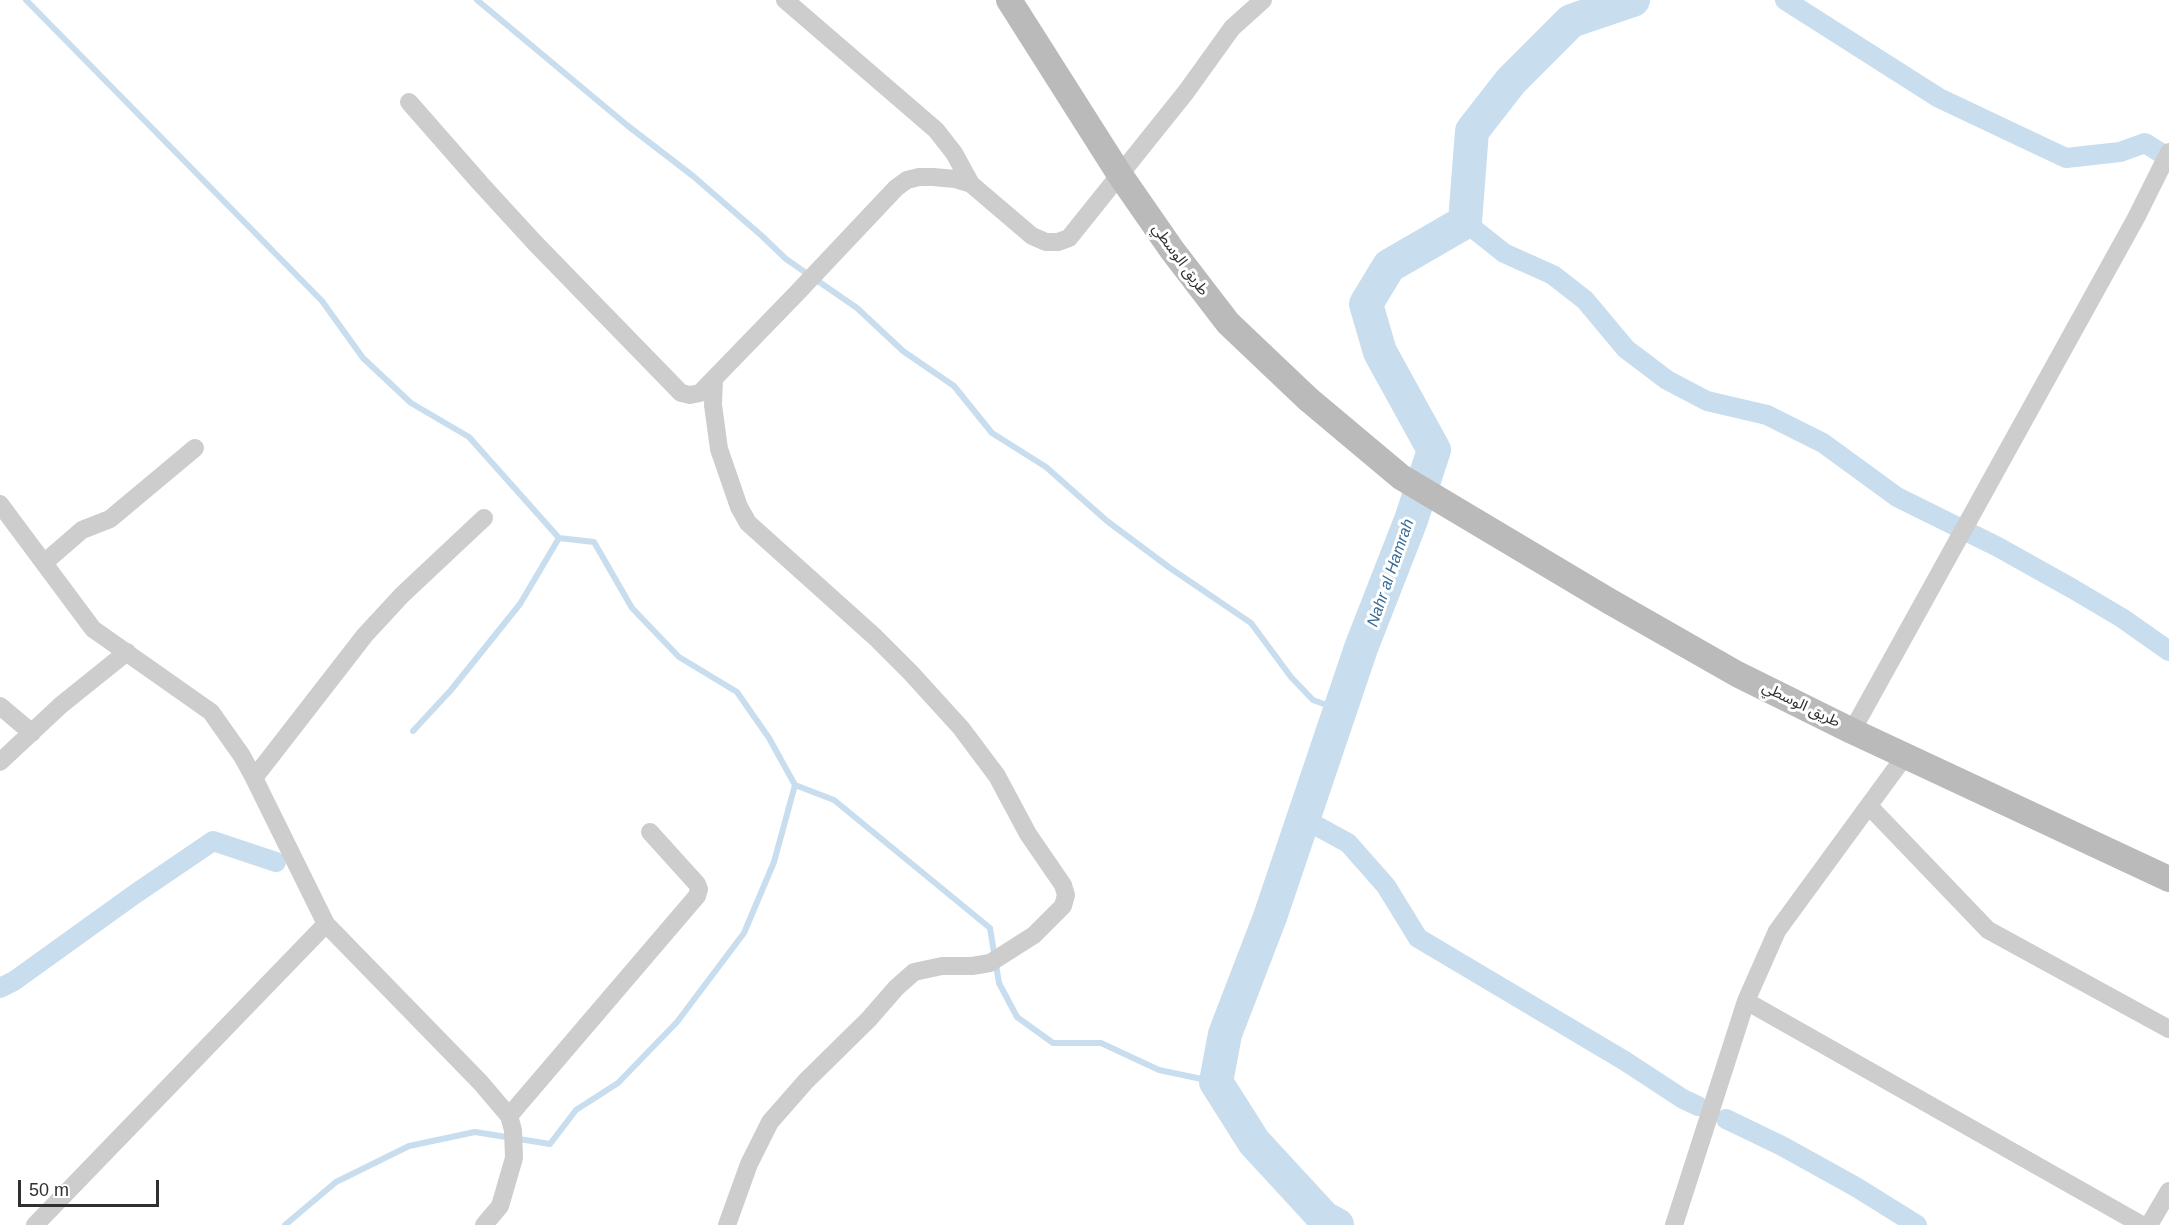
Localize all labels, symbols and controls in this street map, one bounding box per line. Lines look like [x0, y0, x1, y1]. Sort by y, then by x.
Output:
street label: طريق الوسطي [1148, 221, 1212, 299]
water label: Nahr al Hamrah [1364, 516, 1418, 630]
street label: طريق الوسطي [1759, 678, 1843, 732]
scale bar [21, 1168, 162, 1206]
text: 50 m [29, 1180, 69, 1200]

